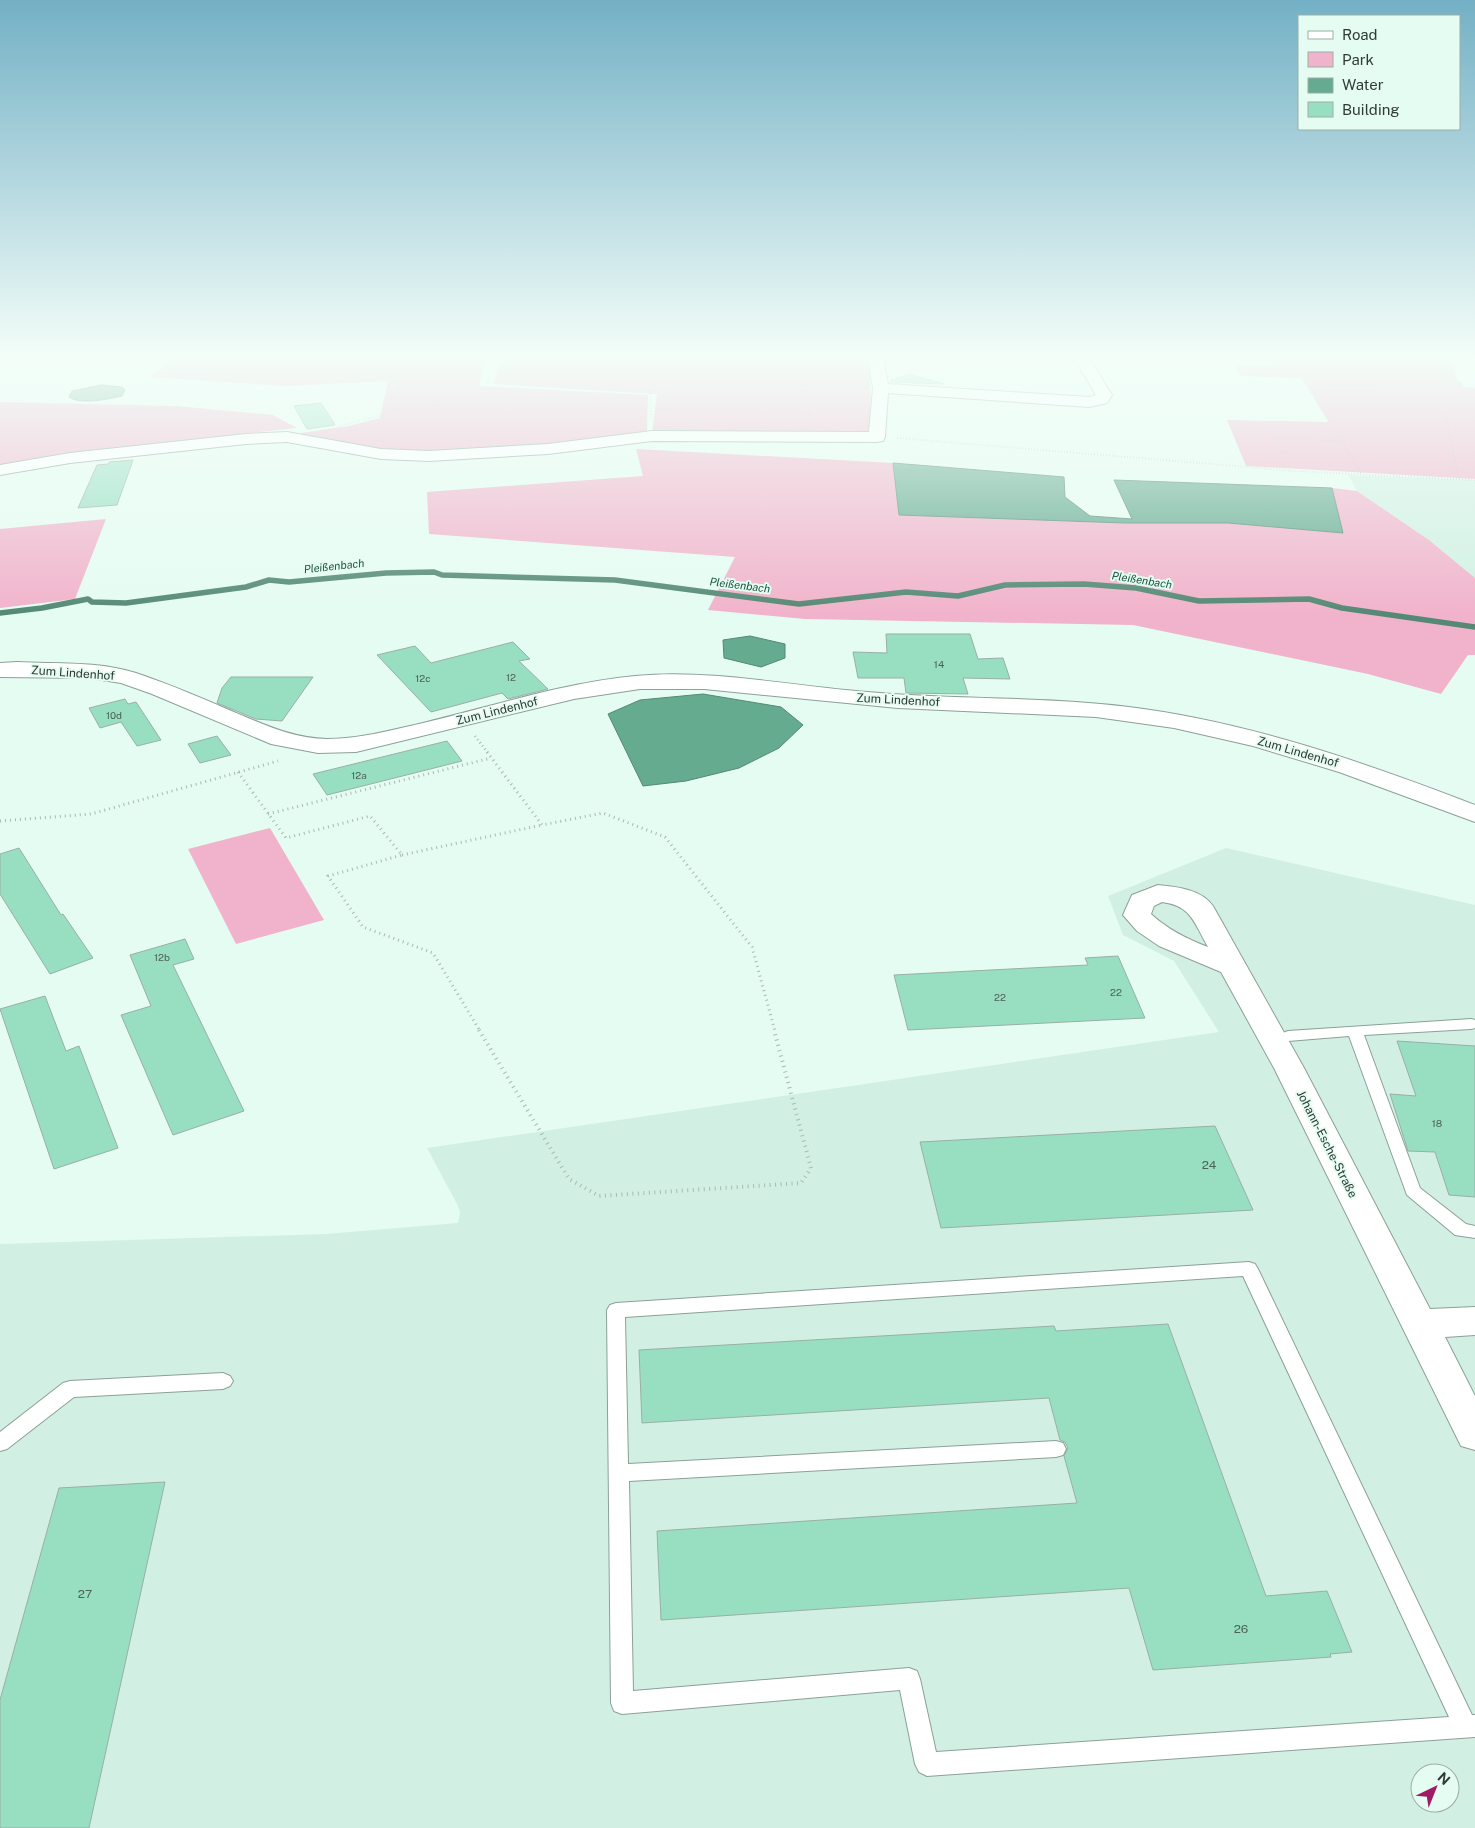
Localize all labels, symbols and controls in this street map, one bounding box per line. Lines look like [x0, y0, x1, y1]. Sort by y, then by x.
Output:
legend [1298, 15, 1460, 130]
text: Road [1342, 26, 1378, 43]
text: Park [1342, 51, 1374, 68]
text: Water [1342, 76, 1384, 93]
text: Building [1342, 101, 1400, 118]
water label: Pleißenbach [303, 557, 365, 575]
water label: Pleißenbach [1111, 569, 1173, 591]
water label: Pleißenbach [709, 575, 771, 595]
house number: 14 [934, 658, 944, 670]
street label: Zum Lindenhof [31, 663, 116, 683]
house number: 12 [506, 671, 516, 683]
house number: 12c [415, 672, 431, 684]
street label: Zum Lindenhof [856, 691, 941, 709]
street label: Zum Lindenhof [455, 694, 540, 728]
house number: 10d [106, 709, 122, 721]
street label: Zum Lindenhof [1256, 734, 1341, 770]
house number: 12a [351, 769, 367, 781]
house number: 12b [154, 951, 170, 963]
house number: 22 [1110, 986, 1122, 998]
house number: 22 [994, 991, 1006, 1003]
street label: Johann-Esche-Straße [1294, 1088, 1360, 1200]
house number: 18 [1432, 1117, 1442, 1129]
house number: 24 [1202, 1158, 1217, 1172]
house number: 27 [78, 1587, 92, 1601]
house number: 26 [1234, 1622, 1248, 1636]
north arrow [1410, 1763, 1460, 1813]
text: N [1434, 1769, 1453, 1788]

